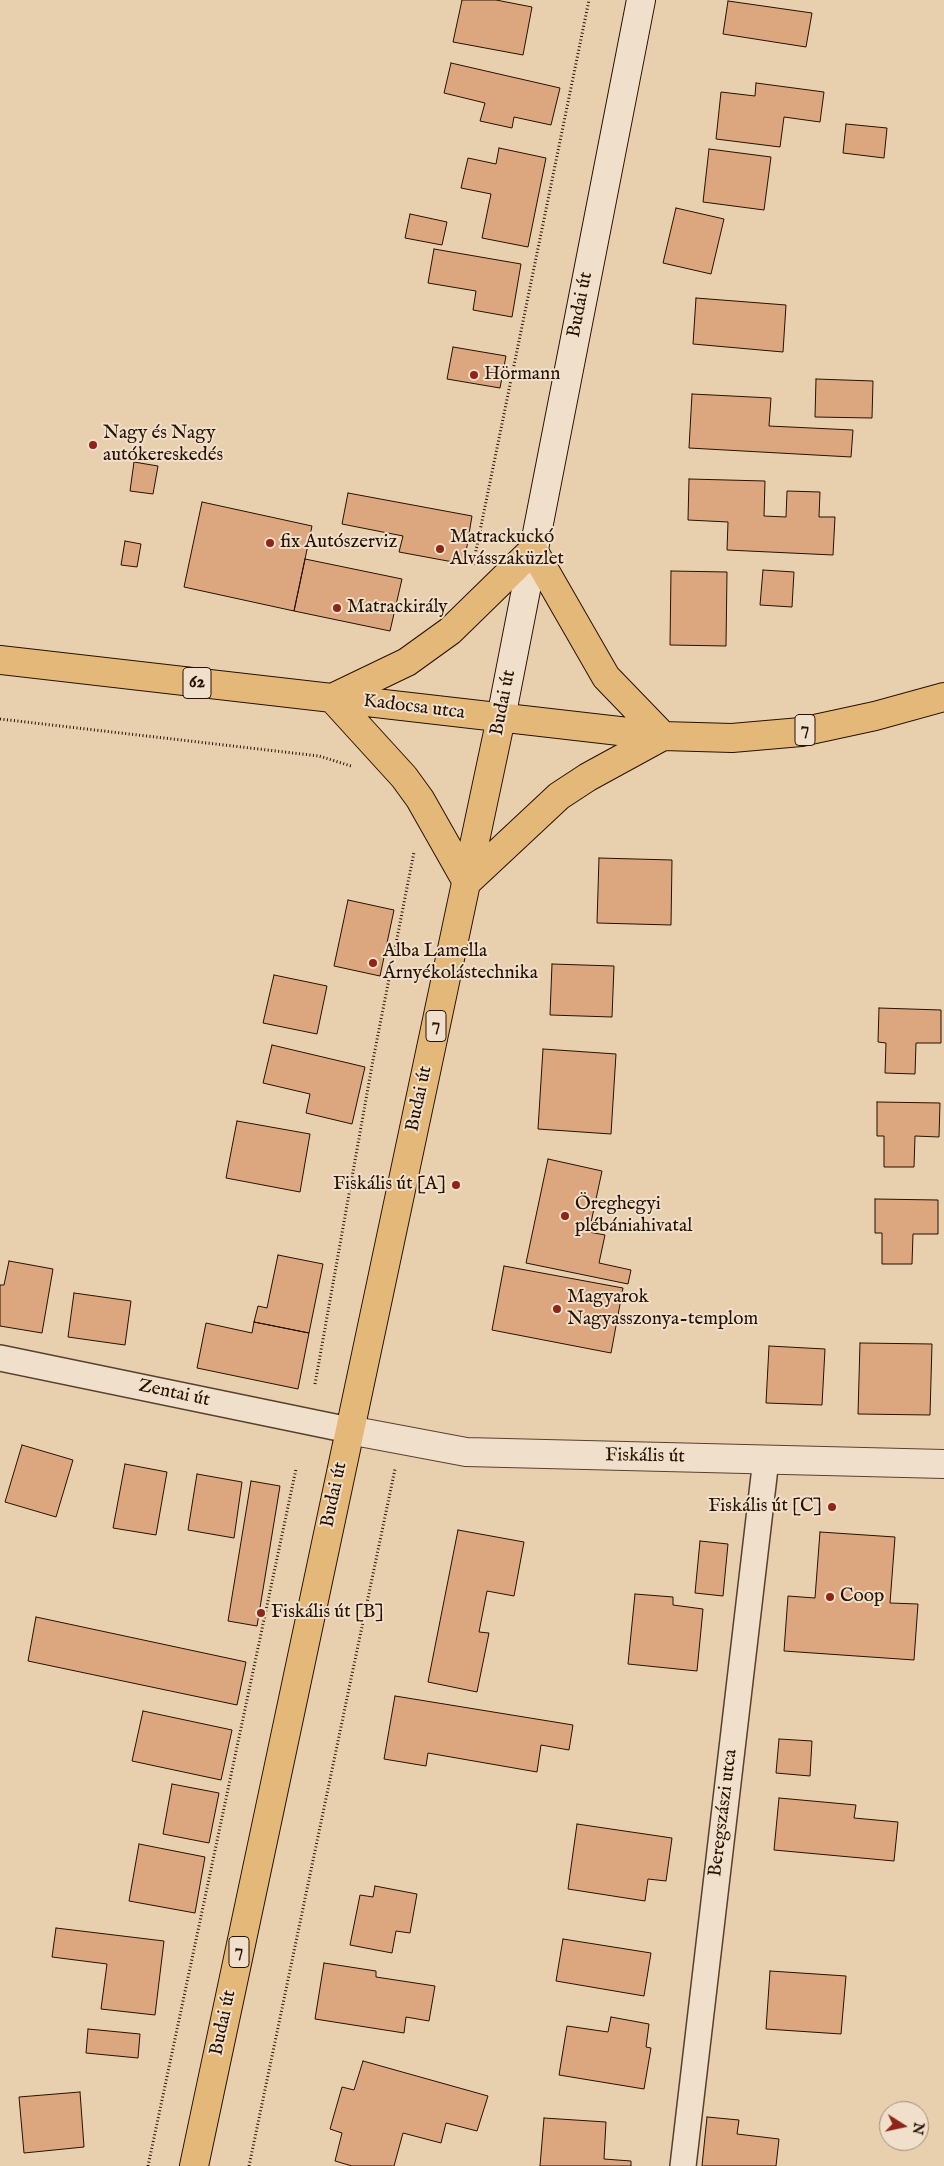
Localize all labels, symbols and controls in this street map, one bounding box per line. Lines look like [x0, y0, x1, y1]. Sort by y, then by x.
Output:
street label: Budai út [563, 270, 599, 340]
place label: Hörmann [484, 364, 560, 386]
marker: Hörmann [468, 369, 480, 381]
place label: Nagy és Nagy autókereskedés [103, 423, 223, 467]
marker: Nagy és Nagy autókereskedés [87, 439, 99, 451]
place label: Matrackuckó Alvásszaküzlet [450, 527, 564, 571]
place label: fix Autószerviz [280, 532, 397, 554]
marker: fix Autószerviz [264, 537, 276, 549]
marker: Matrackuckó Alvásszaküzlet [434, 543, 446, 555]
place label: Matrackirály [347, 597, 448, 619]
marker: Matrackirály [331, 602, 343, 614]
road number: 62 [183, 668, 211, 698]
street label: Budai út [486, 668, 522, 738]
street label: Kadocsa utca [362, 690, 466, 726]
road number: 7 [795, 714, 815, 746]
place label: Alba Lamella Árnyékolástechnika [383, 941, 538, 985]
marker: Alba Lamella Árnyékolástechnika [367, 957, 379, 969]
road number: 7 [426, 1010, 446, 1042]
street label: Budai út [402, 1064, 438, 1134]
place label: Fiskális út [A] [333, 1174, 446, 1196]
marker: Fiskális út [A] [450, 1179, 462, 1191]
place label: Öreghegyi plébániahivatal [575, 1194, 692, 1238]
marker: Öreghegyi plébániahivatal [559, 1210, 571, 1222]
place label: Magyarok Nagyasszonya-templom [567, 1287, 758, 1331]
marker: Magyarok Nagyasszonya-templom [551, 1303, 563, 1315]
street label: Zentai út [136, 1375, 212, 1413]
street label: Fiskális út [605, 1445, 685, 1469]
street label: Budai út [317, 1460, 353, 1530]
place label: Fiskális út [C] [708, 1496, 822, 1518]
marker: Fiskális út [C] [826, 1501, 838, 1513]
place label: Coop [840, 1586, 884, 1608]
marker: Coop [824, 1591, 836, 1603]
place label: Fiskális út [B] [271, 1602, 384, 1624]
marker: Fiskális út [B] [255, 1607, 267, 1619]
street label: Beregszászi utca [705, 1748, 743, 1878]
road number: 7 [229, 1936, 249, 1968]
street label: Budai út [206, 1988, 242, 2058]
north arrow [879, 2101, 929, 2151]
text: N [908, 2121, 928, 2136]

